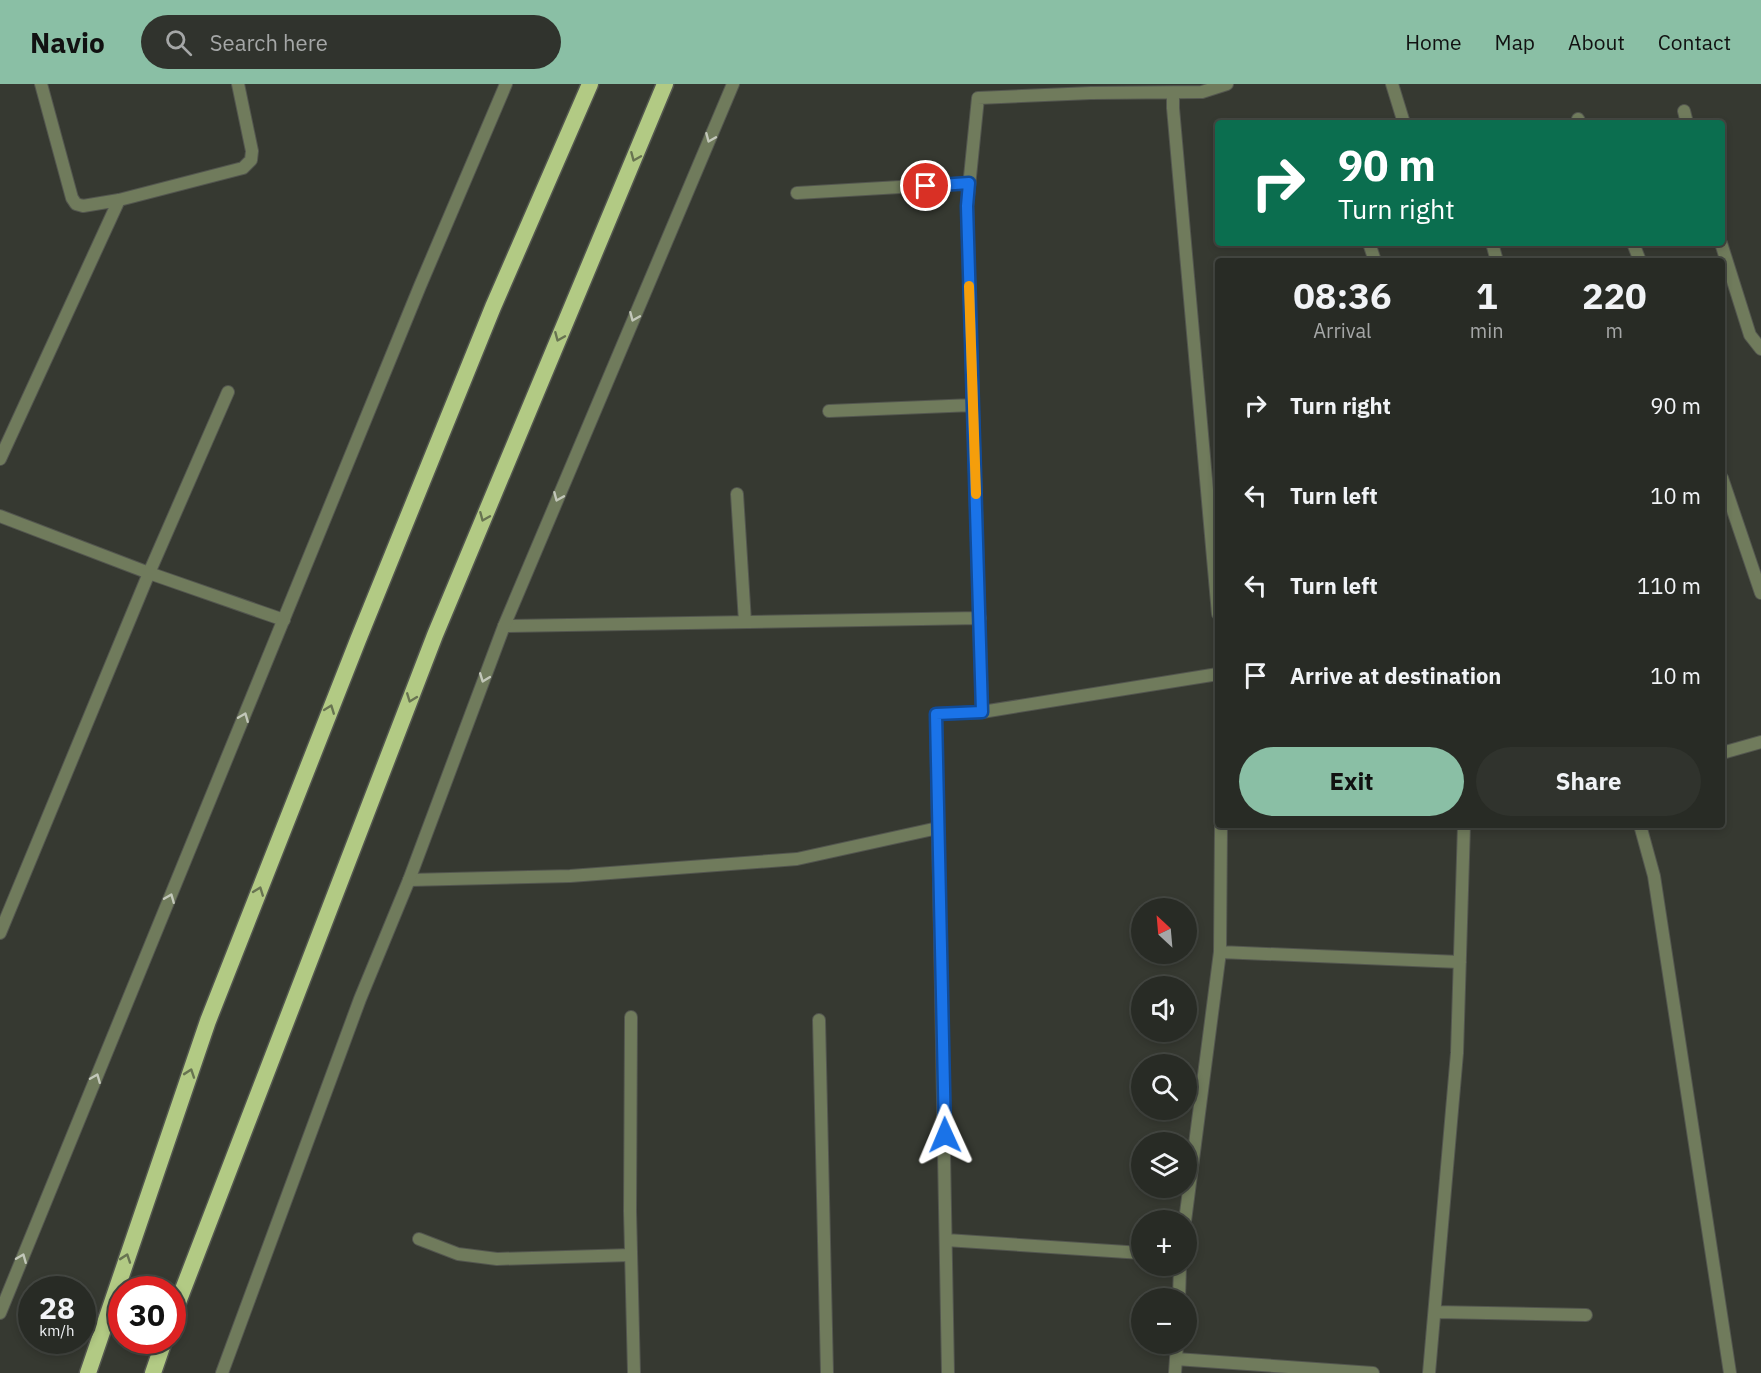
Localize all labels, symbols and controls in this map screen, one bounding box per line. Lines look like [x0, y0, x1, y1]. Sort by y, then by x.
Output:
search box [141, 15, 561, 69]
text: Navio [30, 24, 105, 61]
icon: search [162, 26, 195, 59]
text: Search here [210, 28, 328, 57]
text: Home [1405, 28, 1462, 56]
text: Map [1495, 28, 1535, 56]
text: About [1568, 28, 1625, 56]
text: Contact [1658, 28, 1731, 56]
one-way arrow [705, 132, 717, 143]
text: 90 m [1338, 138, 1436, 193]
icon: right [1239, 144, 1317, 222]
one-way arrow [630, 151, 642, 162]
pin [900, 160, 951, 211]
icon: arrive [909, 169, 942, 202]
text: Turn right [1338, 191, 1455, 226]
text: 08:36 [1293, 272, 1392, 319]
text: 1 [1476, 272, 1498, 319]
text: 220 [1582, 272, 1647, 319]
one-way arrow [629, 311, 641, 322]
text: Arrival [1313, 317, 1372, 344]
text: min [1470, 317, 1504, 344]
text: m [1606, 317, 1623, 344]
one-way arrow [555, 331, 567, 342]
icon: right [1239, 389, 1272, 422]
text: Turn right [1290, 391, 1391, 420]
text: 90 m [1650, 391, 1701, 420]
icon: left [1239, 479, 1272, 512]
text: Turn left [1290, 481, 1378, 510]
text: 10 m [1650, 481, 1701, 510]
one-way arrow [553, 491, 565, 502]
one-way arrow [479, 511, 491, 522]
icon: left [1239, 569, 1272, 602]
text: Turn left [1290, 571, 1378, 600]
text: 110 m [1637, 571, 1701, 600]
icon: arrive [1239, 659, 1272, 692]
text: Arrive at destination [1290, 661, 1501, 690]
text: 10 m [1650, 661, 1701, 690]
one-way arrow [479, 672, 492, 682]
one-way arrow [406, 692, 418, 703]
one-way arrow [323, 705, 335, 716]
one-way arrow [237, 712, 249, 723]
button: Exit [1239, 747, 1464, 816]
button: Share [1476, 747, 1701, 816]
one-way arrow [252, 886, 264, 897]
one-way arrow [163, 893, 175, 904]
north arrow [1131, 898, 1197, 964]
map controls [1131, 898, 1197, 1354]
button: sound [1131, 976, 1197, 1042]
button: search [1131, 1054, 1197, 1120]
one-way arrow [182, 1068, 195, 1079]
one-way arrow [89, 1073, 101, 1084]
position arrow [913, 1103, 977, 1167]
button: layers [1131, 1132, 1197, 1198]
button: + [1131, 1210, 1197, 1276]
one-way arrow [119, 1253, 132, 1264]
one-way arrow [15, 1254, 27, 1265]
speed limit sign: 30 [108, 1276, 186, 1354]
text: 28 [39, 1288, 75, 1327]
button: − [1131, 1288, 1197, 1354]
text: km/h [39, 1321, 75, 1340]

